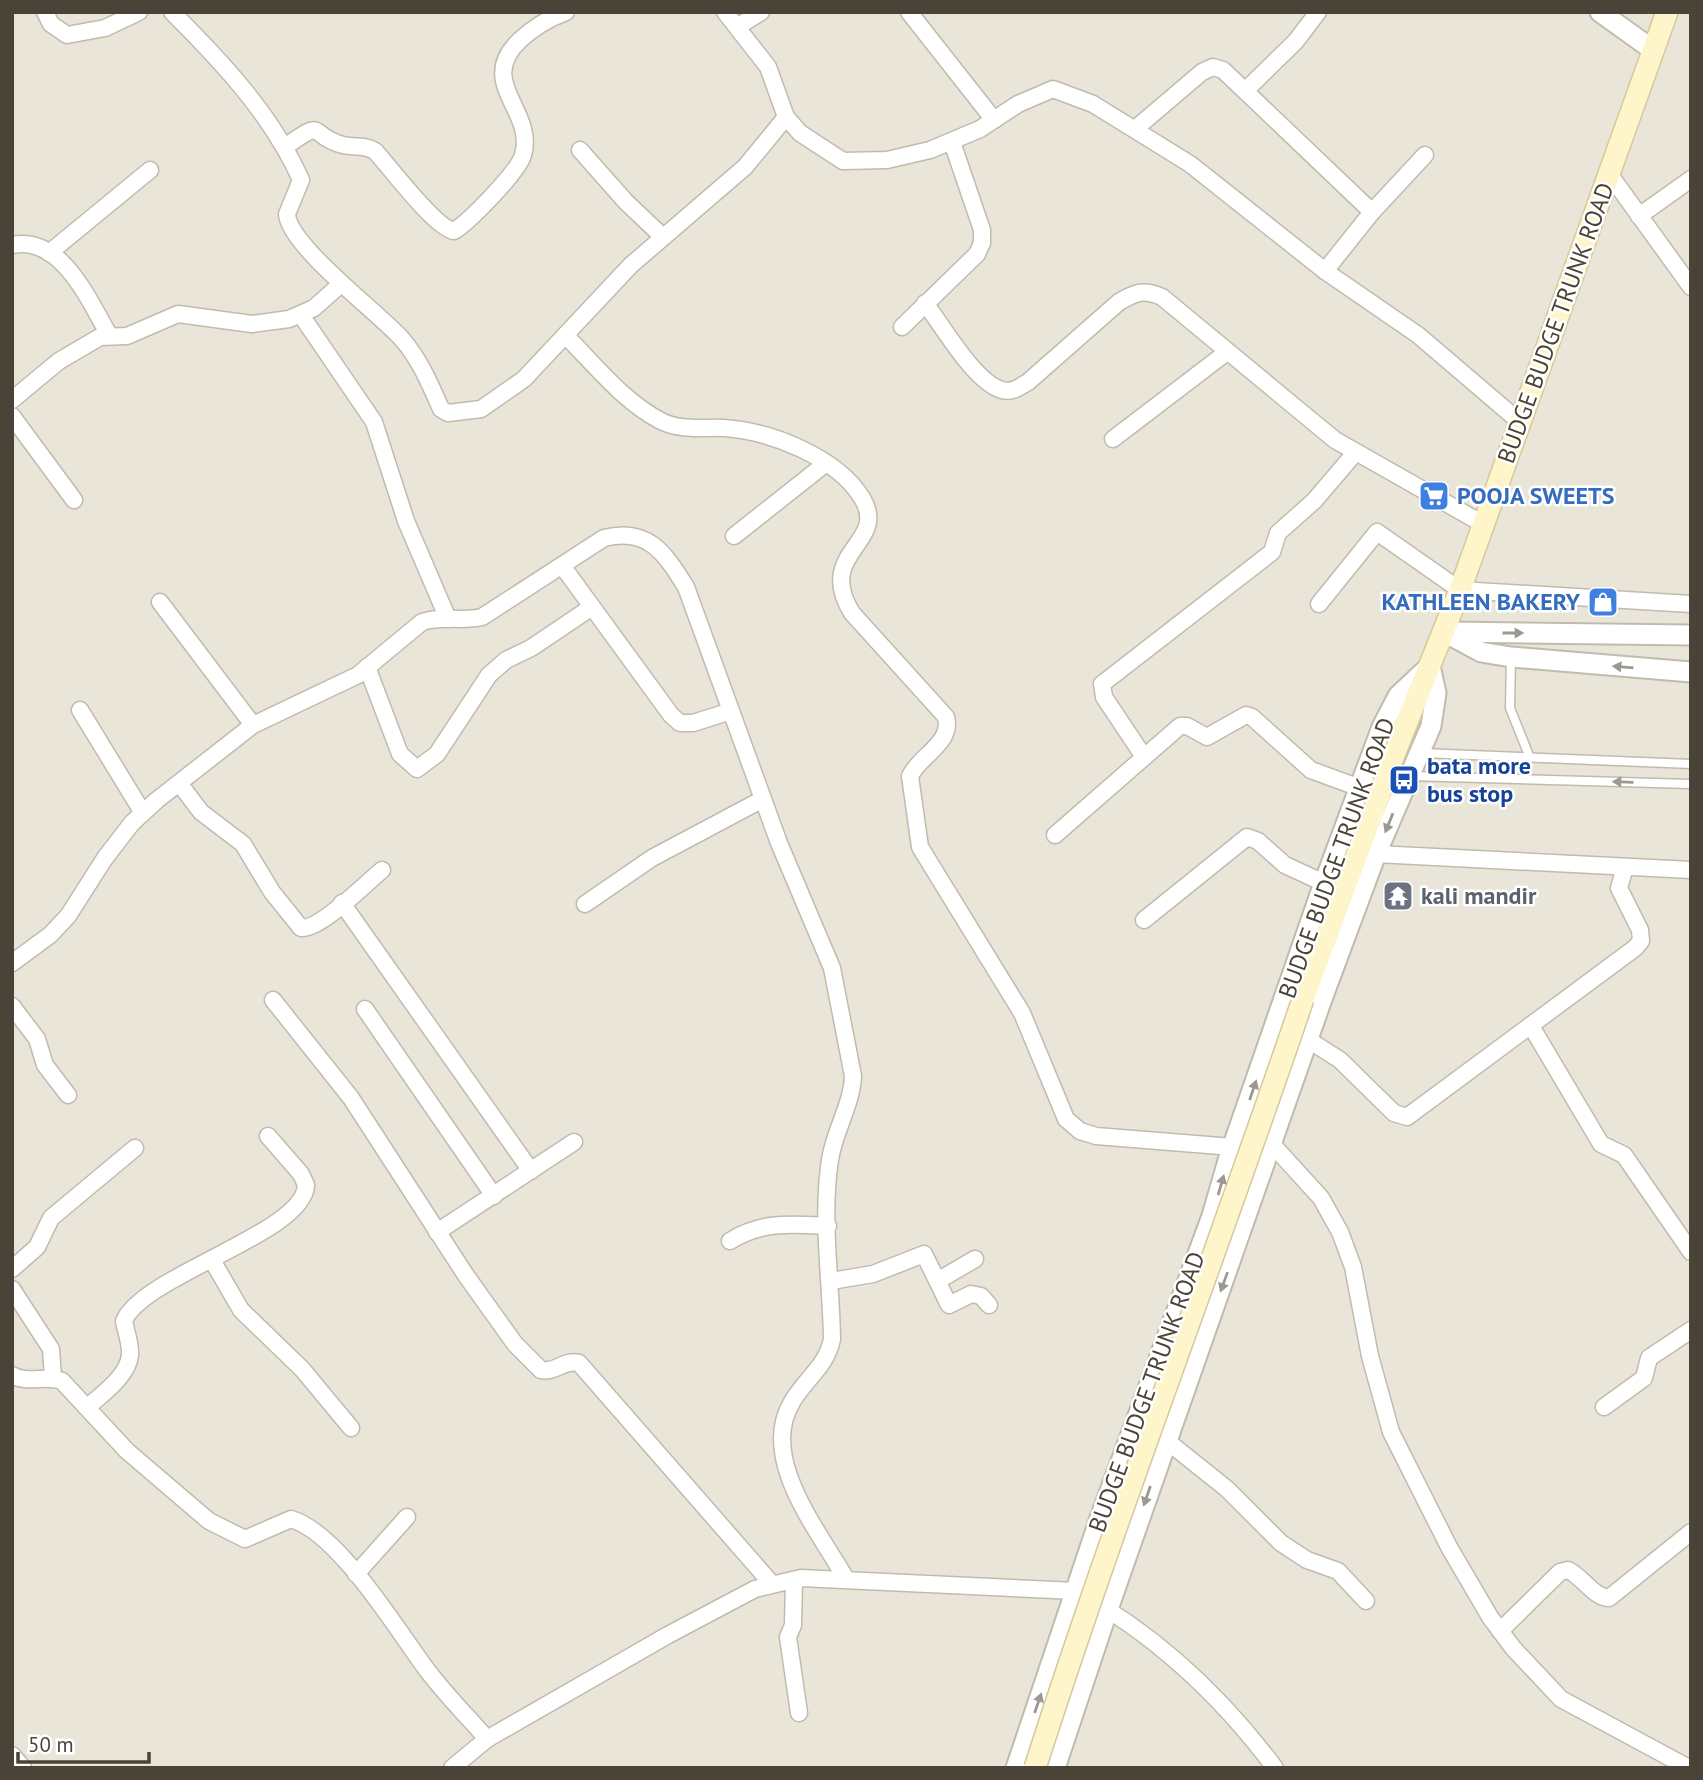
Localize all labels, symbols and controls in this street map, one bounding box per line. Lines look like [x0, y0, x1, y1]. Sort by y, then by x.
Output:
street label: BUDGE BUDGE TRUNK ROAD [1490, 178, 1621, 467]
supermarket icon: POOJA SWEETS [1417, 479, 1451, 513]
place label: POOJA SWEETS [1457, 480, 1614, 511]
shop icon: KATHLEEN BAKERY [1586, 585, 1620, 619]
place label: KATHLEEN BAKERY [1381, 586, 1581, 617]
one-way arrow [1502, 627, 1524, 638]
one-way arrow [1612, 661, 1634, 672]
street label: BUDGE BUDGE TRUNK ROAD [1271, 713, 1402, 1002]
place label: bata more bus stop [1427, 750, 1531, 809]
bus stop icon: bata more bus stop [1387, 763, 1421, 797]
one-way arrow [1611, 777, 1633, 788]
one-way arrow [1384, 813, 1395, 834]
temple icon: kali mandir [1381, 879, 1415, 913]
place label: kali mandir [1421, 880, 1537, 911]
one-way arrow [1248, 1079, 1259, 1100]
one-way arrow [1216, 1174, 1226, 1195]
street label: BUDGE BUDGE TRUNK ROAD [1081, 1247, 1212, 1536]
one-way arrow [1218, 1271, 1229, 1292]
one-way arrow [1141, 1485, 1152, 1506]
one-way arrow [1033, 1692, 1044, 1713]
scale bar [18, 1720, 149, 1764]
text: 50 m [28, 1731, 74, 1758]

